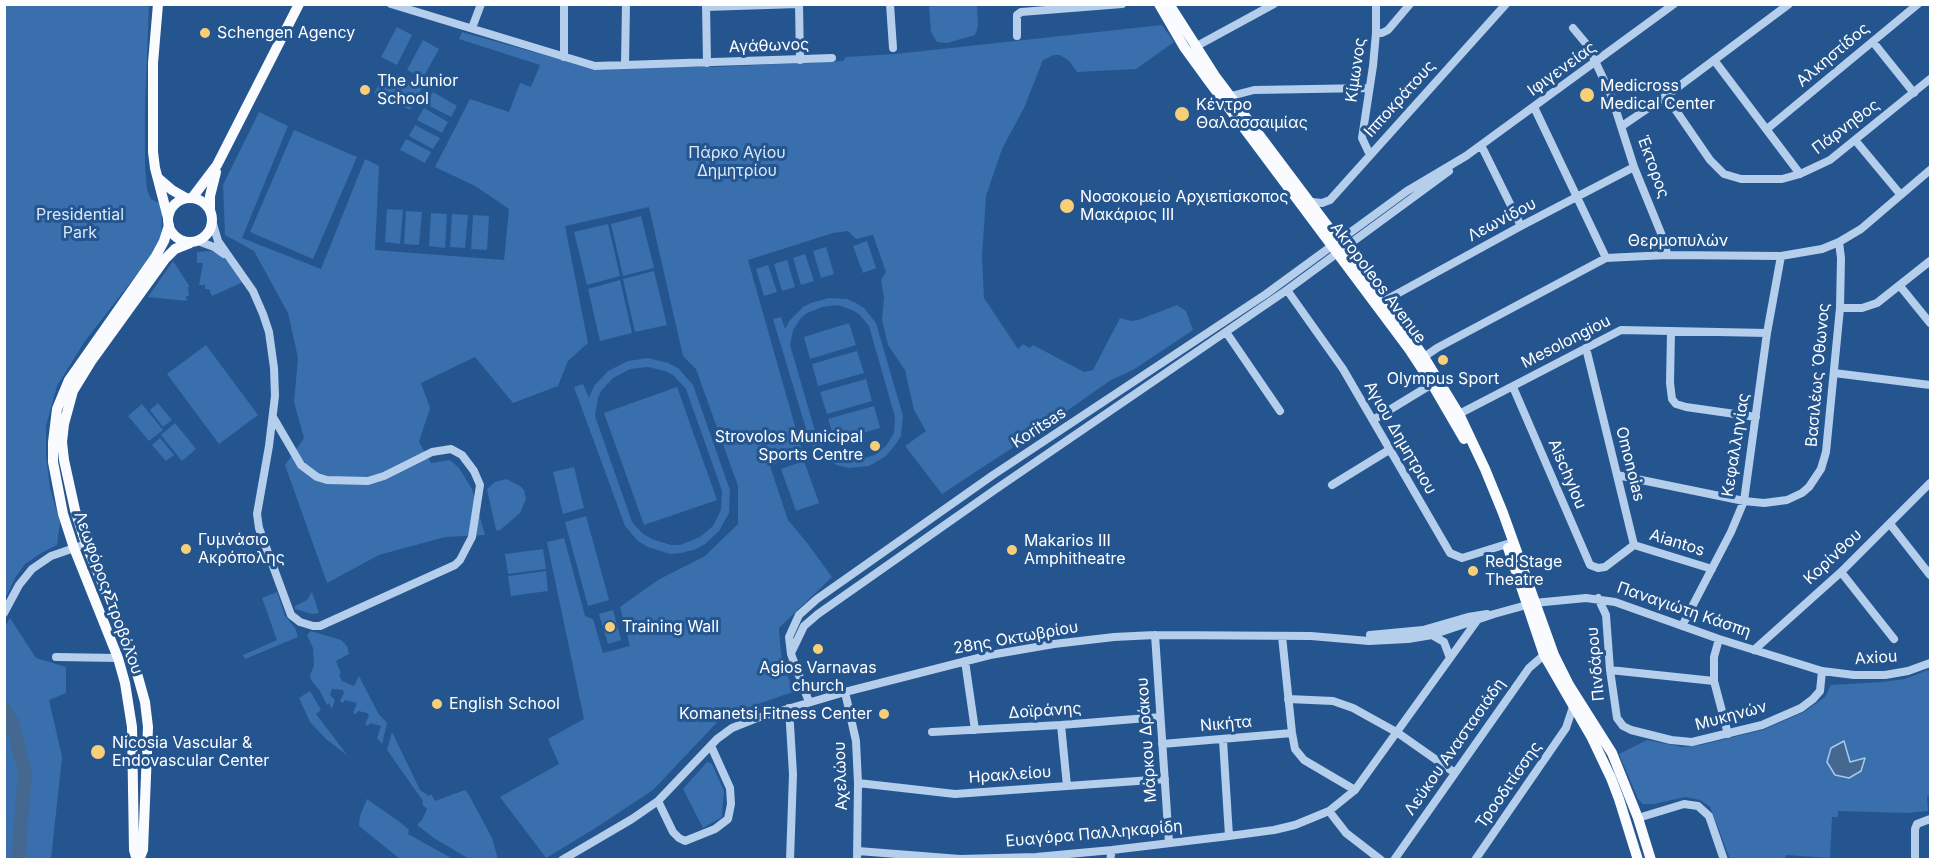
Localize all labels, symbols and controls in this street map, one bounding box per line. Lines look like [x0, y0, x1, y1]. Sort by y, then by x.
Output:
street label: Αλκηστίδος [1793, 19, 1873, 91]
place label: Schengen Agency [217, 23, 355, 43]
marker: Schengen Agency [198, 26, 212, 40]
street label: Αγάθωνος [728, 35, 810, 57]
street label: Κίμωνος [1342, 36, 1370, 104]
street label: Ιφιγενείας [1524, 38, 1600, 100]
street label: Ιπποκράτους [1360, 56, 1440, 142]
place label: The Junior School [377, 71, 458, 109]
place label: Medicross Medical Center [1600, 76, 1715, 114]
marker: The Junior School [358, 83, 372, 97]
marker: Medicross Medical Center [1578, 86, 1596, 104]
place label: Κέντρο Θαλασσαιμίας [1196, 95, 1308, 133]
street label: Πάρνηθος [1808, 95, 1884, 159]
marker: Κέντρο Θαλασσαιμίας [1173, 105, 1191, 123]
street label: Έκτορος [1633, 133, 1673, 201]
park label: Πάρκο Αγίου Δημητρίου [688, 143, 786, 181]
place label: Νοσοκομείο Αρχιεπίσκοπος Μακάριος ΙΙΙ [1080, 187, 1288, 225]
street label: Λεωνίδου [1465, 194, 1539, 246]
marker: Νοσοκομείο Αρχιεπίσκοπος Μακάριος ΙΙΙ [1058, 197, 1076, 215]
park label: Presidential Park [36, 205, 124, 243]
street label: Akropoleos Avenue [1326, 219, 1430, 347]
street label: Θερμοπυλών [1628, 231, 1728, 251]
street label: Βασιλέως Όθωνος [1802, 302, 1834, 448]
street label: Mesolongiou [1518, 311, 1614, 373]
marker: Olympus Sport [1436, 353, 1450, 367]
place label: Olympus Sport [1387, 369, 1499, 389]
street label: Αγιου Δημητριου [1360, 378, 1440, 498]
street label: Κεφαλληνίας [1718, 392, 1754, 498]
street label: Koritsas [1008, 403, 1070, 453]
street label: Omonoias [1611, 425, 1649, 503]
place label: Strovolos Municipal Sports Centre [715, 427, 863, 465]
street label: Aischylou [1544, 436, 1590, 512]
marker: Strovolos Municipal Sports Centre [868, 439, 882, 453]
street label: Λεωφόρος Στροβόλου [70, 509, 146, 677]
street label: Κορίνθου [1800, 525, 1866, 589]
street label: Aiantos [1647, 526, 1707, 560]
place label: Γυμνάσιο Ακρόπολης [198, 530, 285, 568]
place label: Makarios III Amphitheatre [1024, 531, 1126, 569]
marker: Γυμνάσιο Ακρόπολης [179, 542, 193, 556]
marker: Makarios III Amphitheatre [1005, 543, 1019, 557]
place label: Red Stage Theatre [1485, 552, 1562, 590]
marker: Red Stage Theatre [1466, 564, 1480, 578]
street label: Παναγιώτη Κάσπη [1615, 578, 1753, 642]
place label: Training Wall [622, 617, 719, 637]
street label: 28ης Οκτωβρίου [952, 618, 1080, 658]
marker: Training Wall [603, 620, 617, 634]
street label: Πινδάρου [1583, 626, 1609, 702]
marker: Agios Varnavas church [811, 642, 825, 656]
street label: Axiou [1854, 647, 1898, 669]
place label: Agios Varnavas church [759, 658, 877, 696]
street label: Λεύκου Αναστασιάδη [1401, 675, 1509, 819]
street label: Μάρκου Δράκου [1133, 677, 1161, 803]
place label: English School [449, 694, 560, 714]
marker: English School [430, 697, 444, 711]
street label: Μυκηνών [1693, 697, 1769, 735]
street label: Δοϊράνης [1008, 699, 1082, 723]
place label: Komanetsi Fitness Center [679, 704, 872, 724]
marker: Komanetsi Fitness Center [877, 707, 891, 721]
street label: Νικήτα [1199, 712, 1253, 736]
place label: Nicosia Vascular & Endovascular Center [112, 733, 269, 771]
street label: Τροοδιτίσσης [1472, 738, 1546, 832]
street label: Αχελώου [830, 741, 852, 811]
marker: Nicosia Vascular & Endovascular Center [89, 743, 107, 761]
street label: Ηρακλείου [968, 763, 1052, 787]
street label: Ευαγόρα Παλληκαρίδη [1005, 817, 1183, 851]

